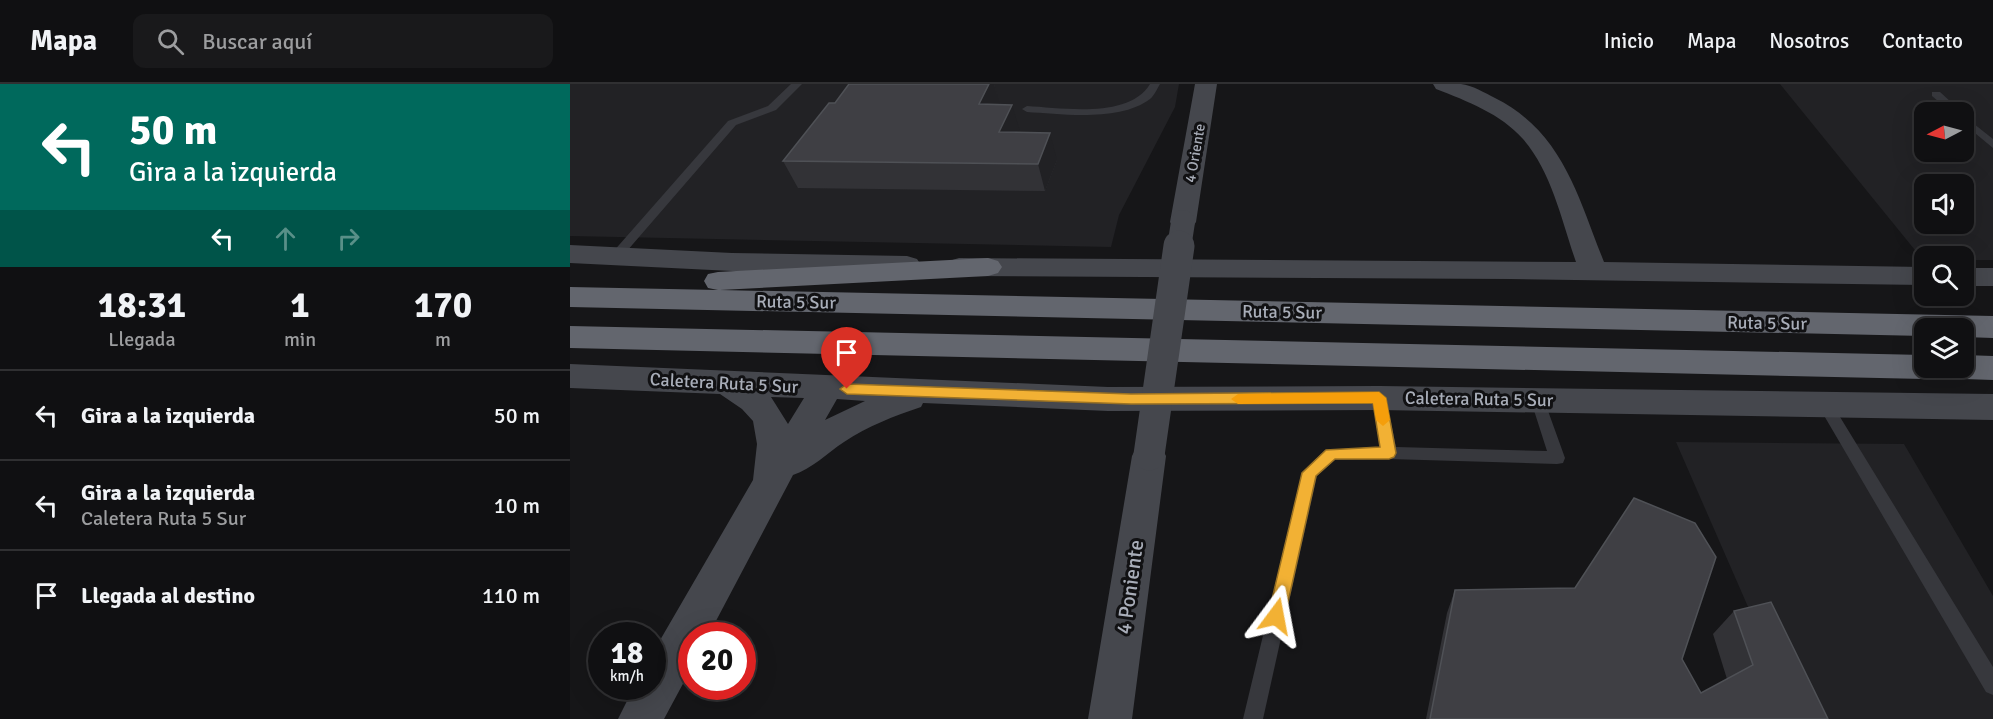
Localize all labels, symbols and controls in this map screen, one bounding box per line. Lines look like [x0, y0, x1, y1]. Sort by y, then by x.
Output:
search box [133, 14, 553, 68]
text: Mapa [30, 24, 97, 58]
icon: search [154, 25, 187, 58]
text: Buscar aquí [202, 28, 312, 55]
text: Inicio [1604, 28, 1654, 54]
text: Mapa [1687, 28, 1736, 54]
text: Nosotros [1769, 28, 1849, 54]
text: Contacto [1882, 28, 1963, 54]
north arrow [1914, 102, 1974, 162]
map controls [1914, 102, 1974, 378]
text: 50 m [129, 105, 218, 156]
icon: left [30, 108, 108, 186]
street label: 4 Oriente [1181, 122, 1209, 184]
text: Gira a la izquierda [129, 156, 337, 189]
button: sound [1914, 174, 1974, 234]
icon: left [206, 222, 239, 255]
icon: ahead [269, 222, 302, 255]
icon: right [332, 222, 365, 255]
button: search [1914, 246, 1974, 306]
text: 18:31 [98, 283, 186, 328]
text: 1 [290, 283, 310, 328]
text: 170 [414, 283, 472, 328]
street label: Ruta 5 Sur [756, 290, 836, 314]
street label: Ruta 5 Sur [1242, 300, 1322, 324]
street label: Ruta 5 Sur [1727, 311, 1807, 335]
button: layers [1914, 318, 1974, 378]
text: Llegada [108, 327, 176, 352]
text: min [284, 327, 316, 352]
text: m [435, 327, 451, 352]
pin [821, 327, 872, 389]
icon: arrive [830, 336, 863, 369]
street label: Caletera Ruta 5 Sur [649, 368, 799, 398]
street label: Caletera Ruta 5 Sur [1405, 387, 1554, 411]
icon: left [30, 399, 63, 432]
text: Gira a la izquierda [81, 402, 255, 429]
text: 50 m [494, 402, 540, 429]
text: Gira a la izquierda [81, 479, 255, 506]
icon: left [30, 489, 63, 522]
text: 10 m [494, 492, 540, 519]
text: Caletera Ruta 5 Sur [81, 506, 246, 531]
street label: 4 Poniente [1111, 538, 1149, 636]
icon: arrive [30, 579, 63, 612]
text: Llegada al destino [81, 582, 255, 609]
text: 110 m [482, 582, 540, 609]
position arrow [1244, 584, 1308, 648]
speed limit sign: 20 [678, 622, 756, 700]
text: 18 [611, 635, 643, 672]
text: km/h [610, 667, 644, 685]

